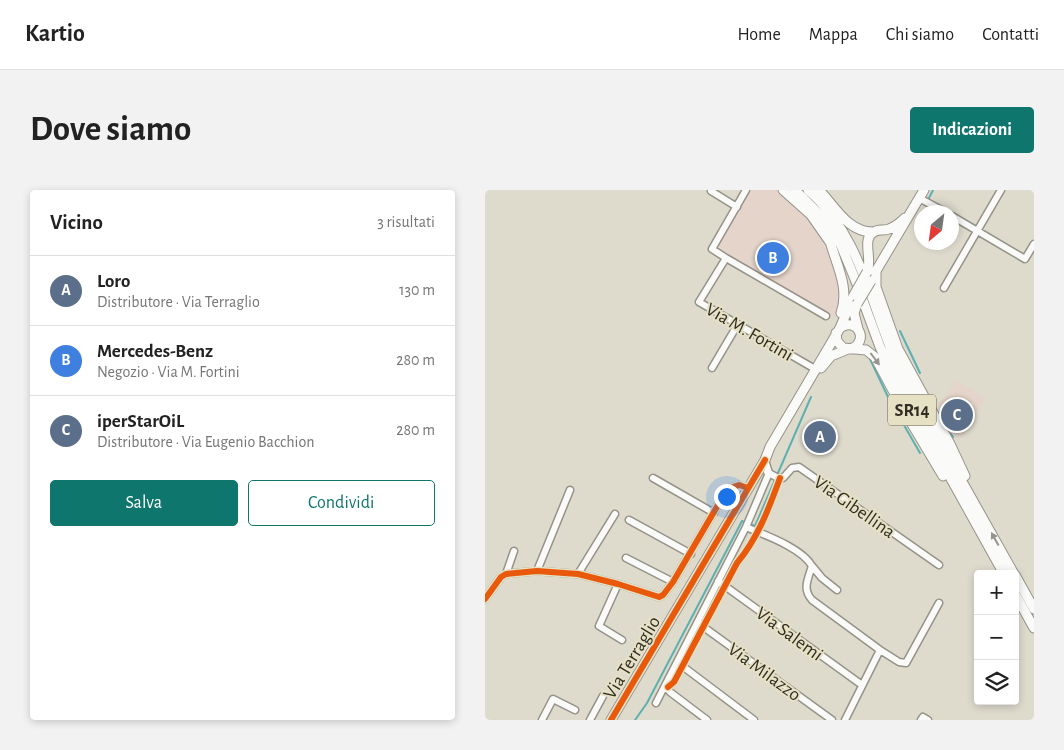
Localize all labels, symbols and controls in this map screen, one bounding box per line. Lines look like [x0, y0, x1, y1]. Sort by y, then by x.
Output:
text: Kartio [25, 22, 85, 46]
text: Home [737, 26, 781, 44]
text: Mappa [809, 26, 858, 44]
text: Chi siamo [886, 26, 954, 44]
text: Contatti [982, 26, 1039, 44]
button: Indicazioni [910, 107, 1034, 153]
text: Dove siamo [30, 112, 191, 147]
north arrow [914, 205, 959, 250]
text: Vicino [50, 212, 103, 233]
text: 3 risultati [377, 214, 435, 230]
pin: B [757, 239, 789, 277]
text: Loro [97, 272, 130, 291]
text: A [61, 282, 71, 298]
text: 130 m [399, 282, 435, 298]
text: Distributore · Via Terraglio [97, 294, 260, 310]
street label: Via M. Fortini [702, 300, 796, 365]
text: Mercedes-Benz [97, 342, 213, 361]
text: B [61, 352, 71, 368]
text: 280 m [396, 352, 435, 368]
one-way arrow [869, 352, 880, 365]
text: Negozio · Via M. Fortini [97, 364, 240, 380]
road number: SR14 [888, 394, 936, 426]
pin: C [941, 396, 973, 434]
text: iperStarOiL [97, 412, 184, 431]
pin: A [804, 418, 836, 456]
text: C [62, 422, 70, 438]
text: 280 m [396, 422, 435, 438]
text: Distributore · Via Eugenio Bacchion [97, 434, 314, 450]
street label: Via Gibellina [810, 472, 898, 542]
button: Salva [50, 480, 238, 526]
button: Condividi [248, 480, 435, 526]
your location [714, 484, 740, 510]
one-way arrow [991, 532, 999, 546]
map controls [974, 570, 1019, 705]
button: + [974, 570, 1019, 615]
street label: Via Salemi [752, 604, 826, 665]
street label: Via Terraglio [600, 613, 664, 702]
button: − [974, 615, 1019, 660]
street label: Via Milazzo [724, 640, 804, 705]
button: layers [974, 660, 1019, 705]

